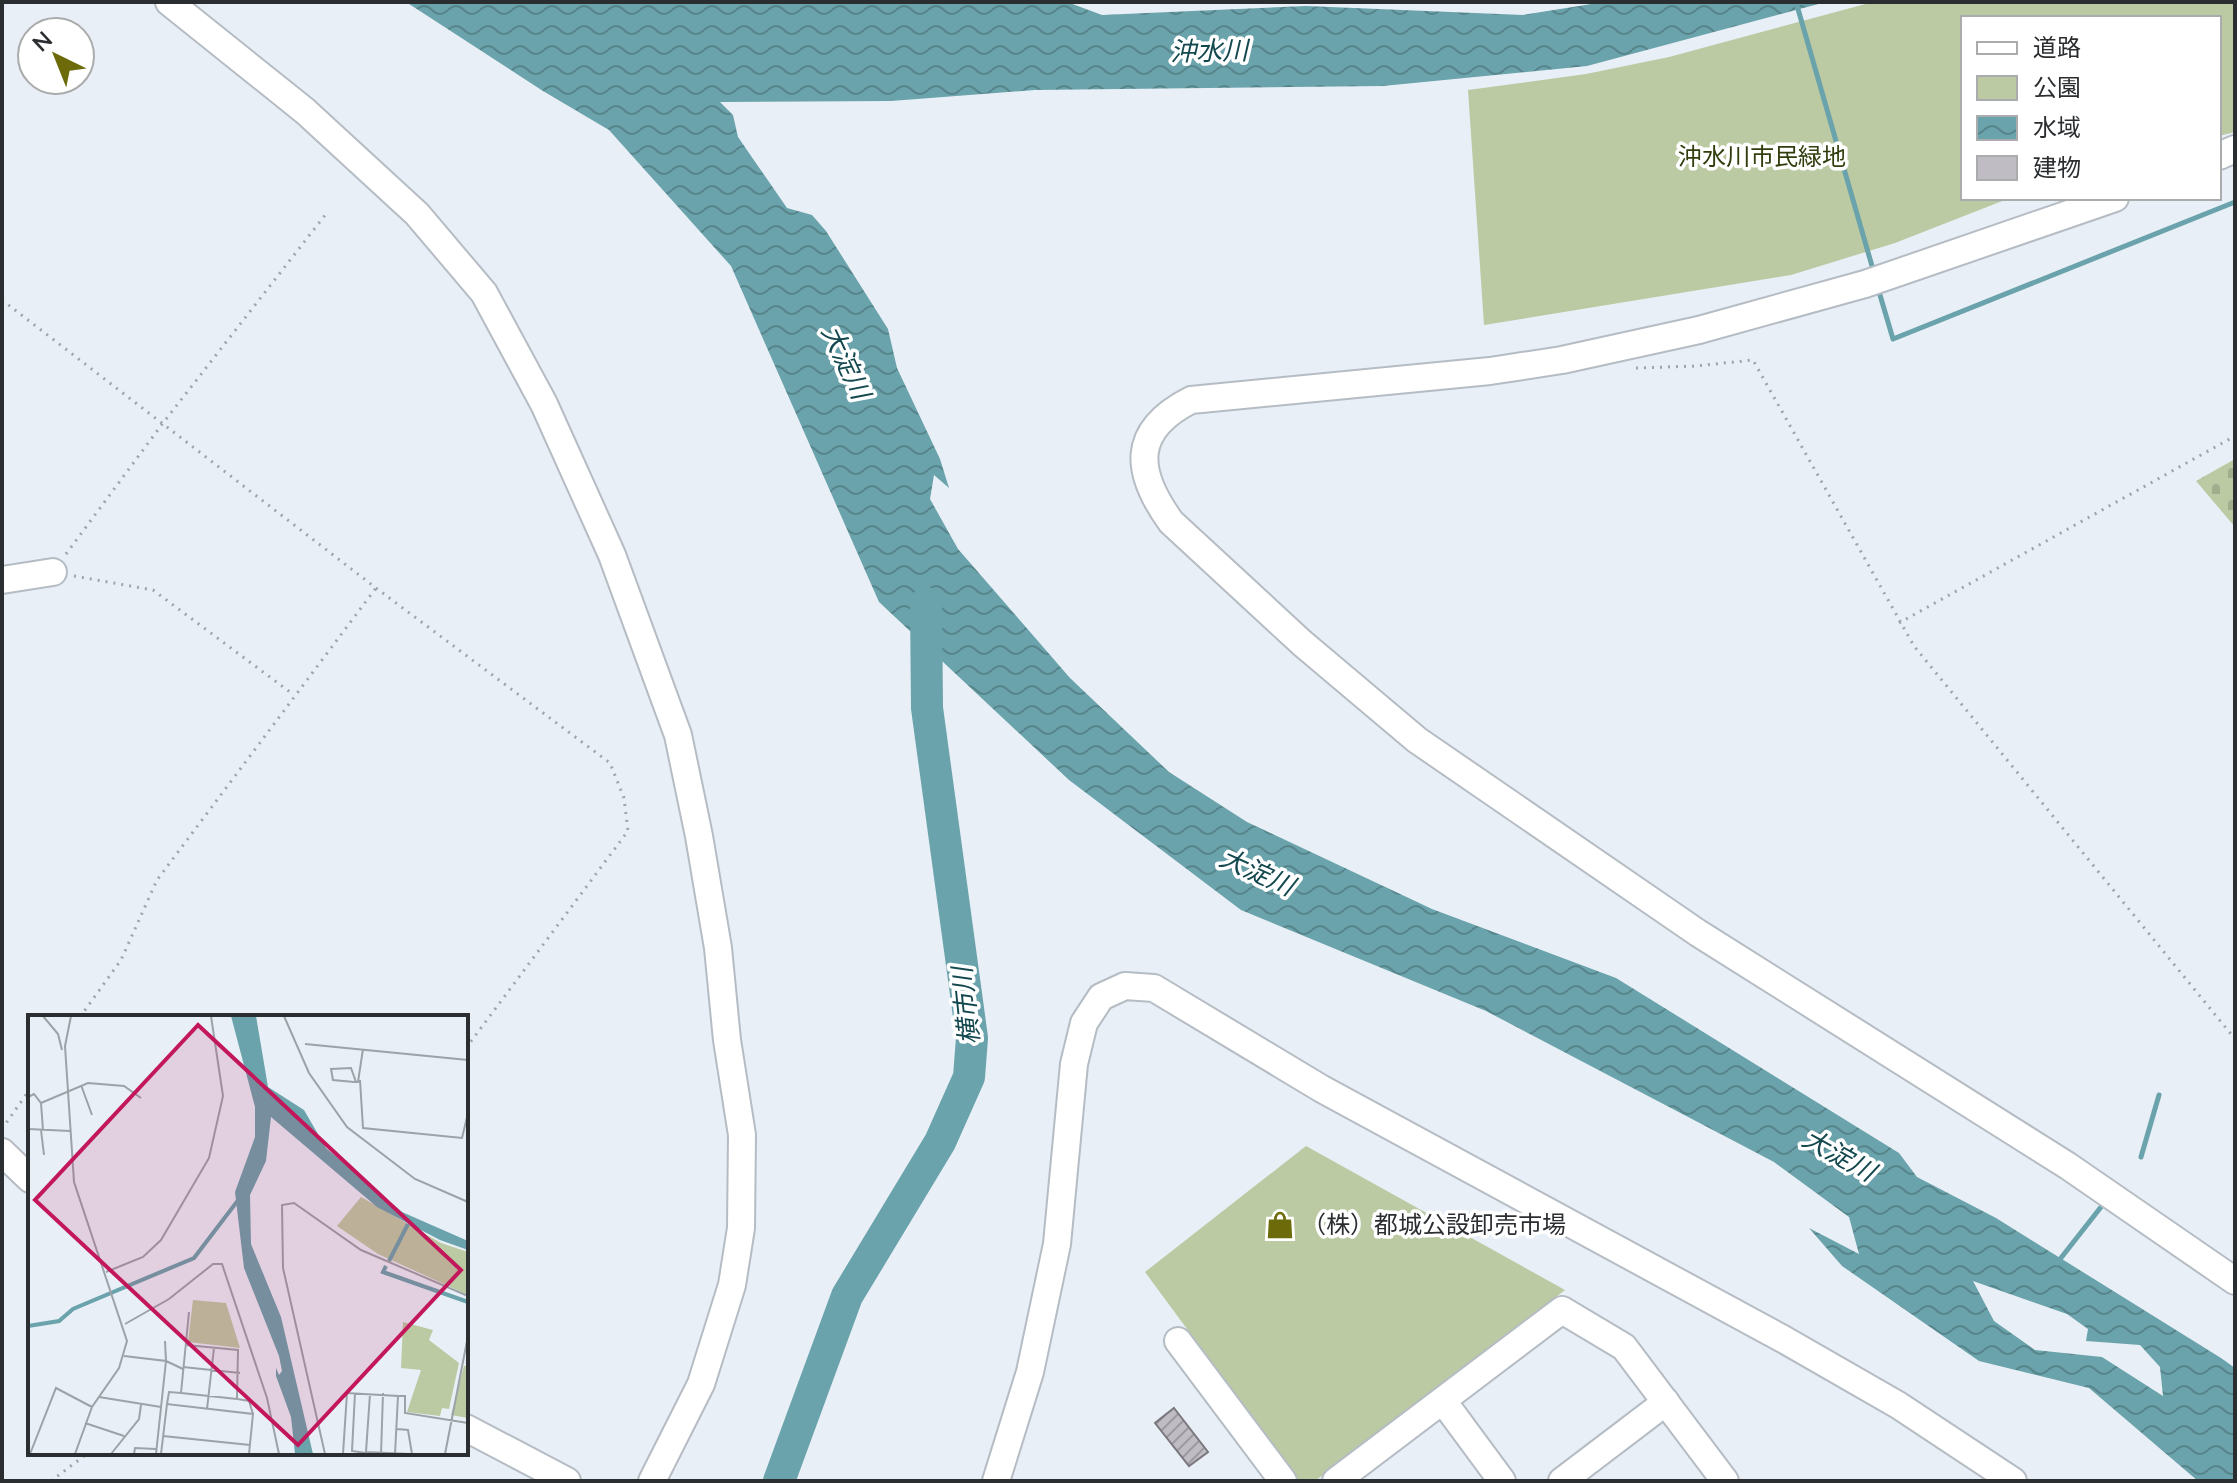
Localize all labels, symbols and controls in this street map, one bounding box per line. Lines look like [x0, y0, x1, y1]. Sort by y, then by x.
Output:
north arrow [16, 16, 96, 96]
legend [1961, 16, 2221, 200]
text: N [27, 25, 57, 57]
text: 道路 [2033, 32, 2081, 61]
water label: 沖水川 [1170, 33, 1251, 67]
text: 公園 [2033, 72, 2081, 101]
text: 水域 [2033, 112, 2081, 141]
park label: 沖水川市民緑地 [1678, 141, 1846, 170]
text: 建物 [2033, 152, 2081, 181]
water label: 大淀川 [816, 319, 879, 406]
water label: 大淀川 [1215, 841, 1302, 903]
water label: 横市川 [945, 963, 985, 1047]
inset map [28, 1015, 468, 1455]
water label: 大淀川 [1798, 1121, 1884, 1188]
place label: （株）都城公設卸売市場 [1302, 1209, 1566, 1238]
shop icon: （株）都城公設卸売市場 [1265, 1210, 1295, 1240]

